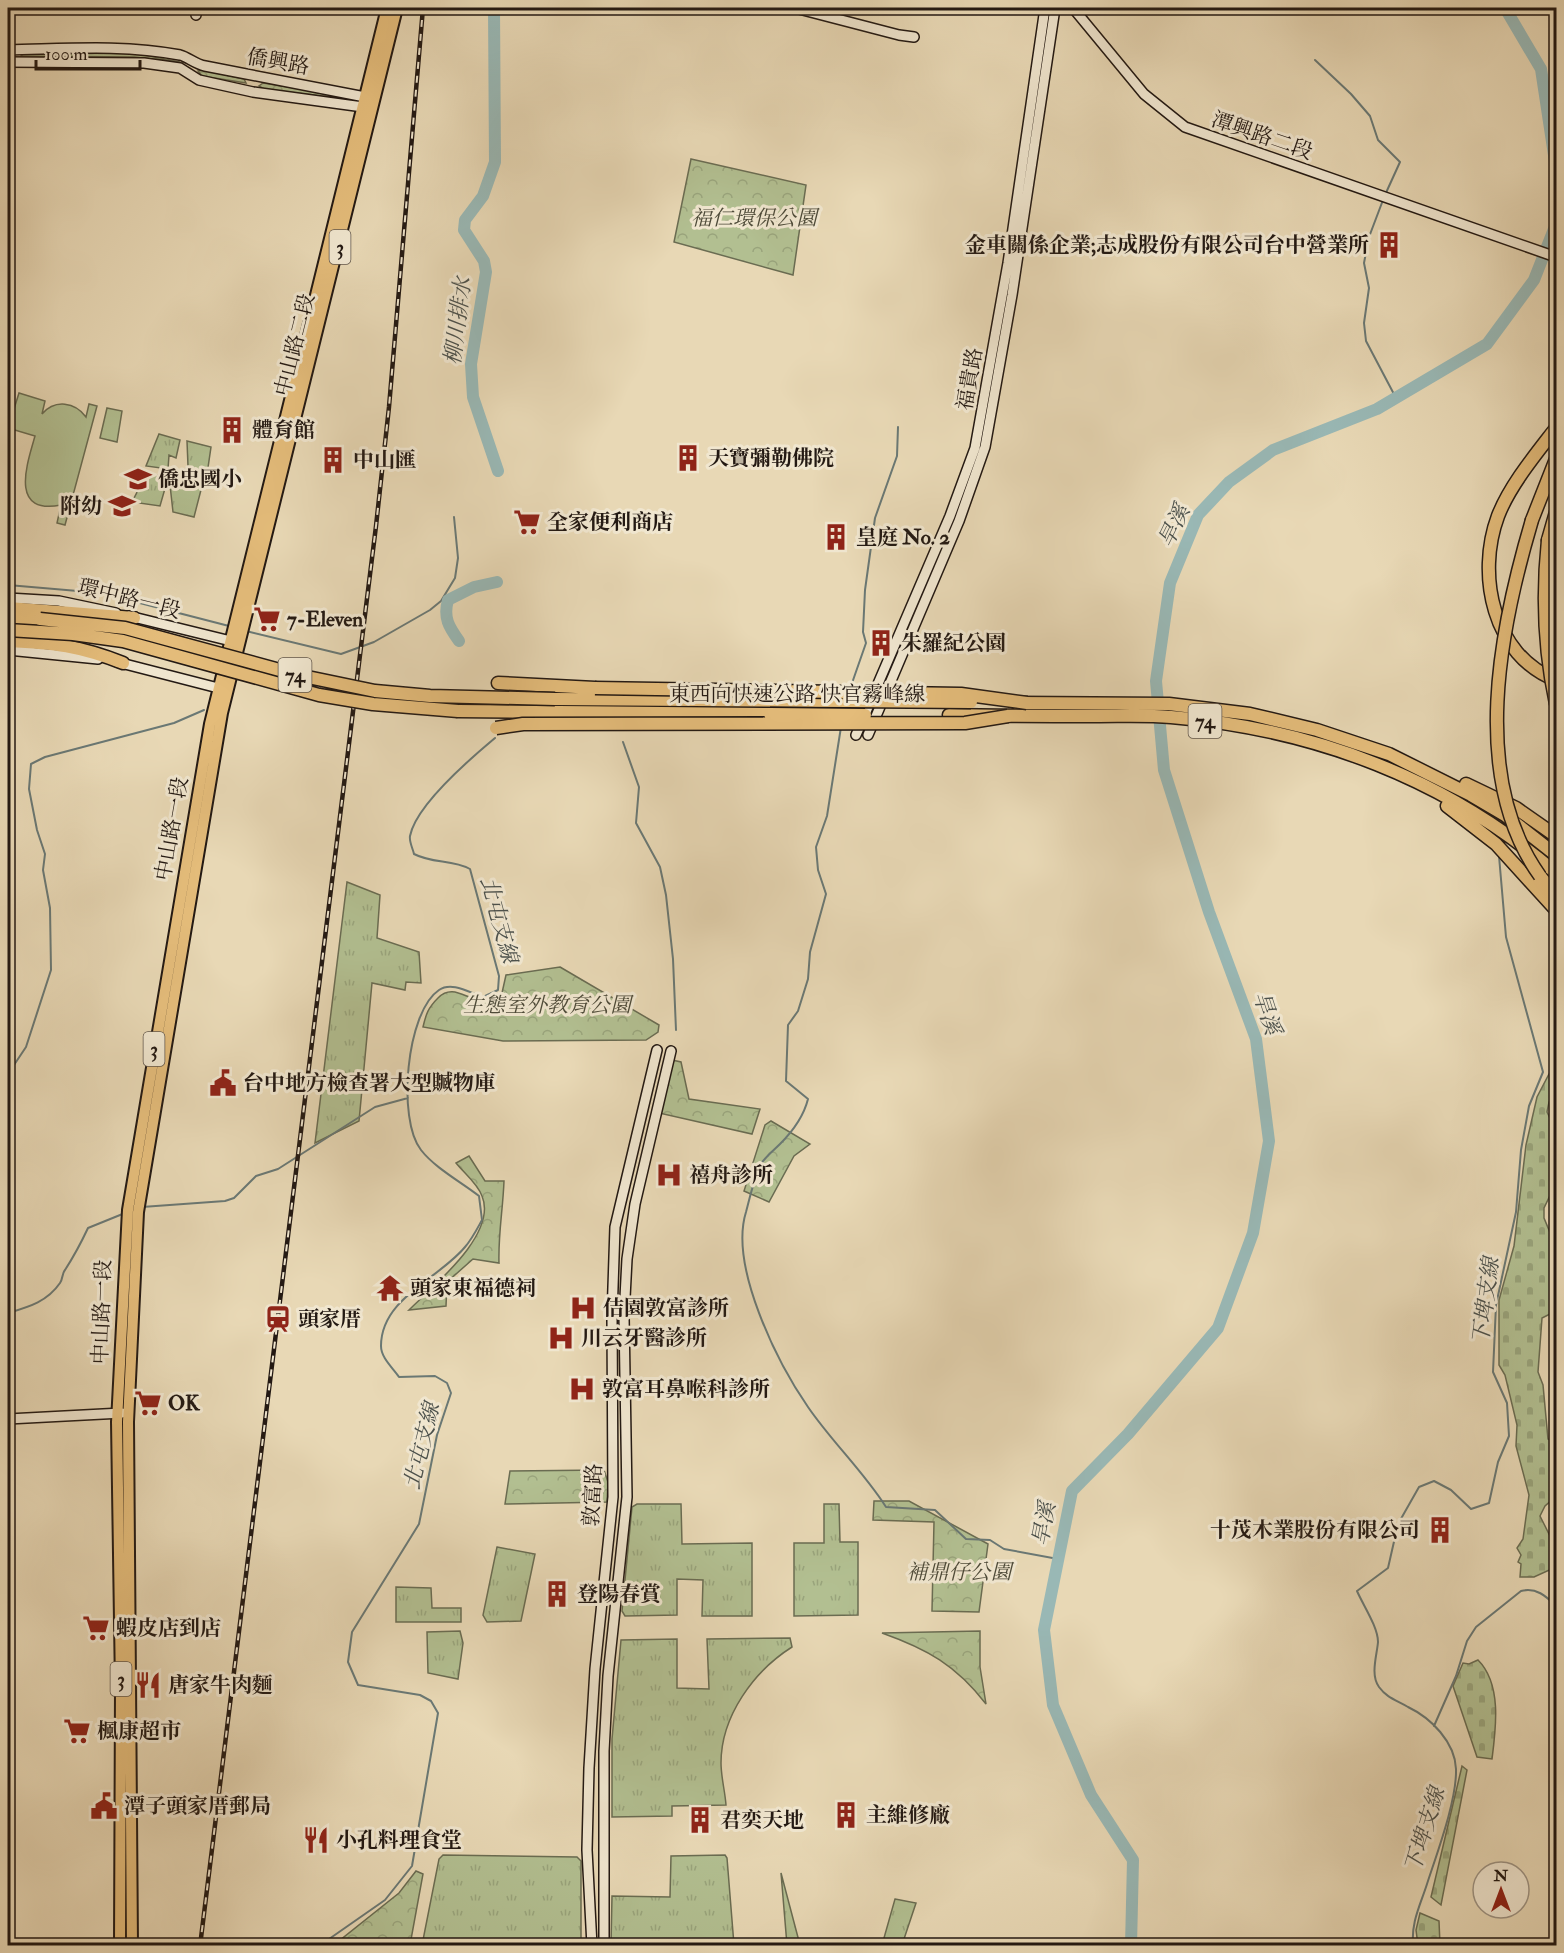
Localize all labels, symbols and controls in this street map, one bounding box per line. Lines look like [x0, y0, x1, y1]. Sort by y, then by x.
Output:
scale bar [36, 33, 140, 71]
text: 100 m [45, 43, 88, 66]
street label: 僑興路 [245, 43, 311, 81]
street label: 潭興路二段 [1208, 106, 1316, 166]
park label: 福仁環保公園 [691, 205, 820, 232]
road number: 3 [330, 230, 350, 264]
building icon: 金車關係企業;志成股份有限公司台中營業所 [1374, 230, 1404, 260]
place label: 金車關係企業;志成股份有限公司台中營業所 [965, 232, 1369, 259]
water label: 柳川排水 [439, 274, 478, 366]
street label: 中山路二段 [269, 291, 321, 399]
street label: 福貴路 [951, 346, 989, 412]
building icon: 體育館 [217, 415, 247, 445]
place label: 體育館 [252, 417, 315, 444]
building icon: 天寶彌勒佛院 [673, 443, 703, 473]
building icon: 中山匯 [318, 445, 348, 475]
place label: 天寶彌勒佛院 [708, 445, 834, 472]
place label: 中山匯 [353, 447, 416, 474]
school or university icon: 僑忠國小 [123, 464, 153, 494]
place label: 僑忠國小 [158, 466, 242, 493]
school or university icon: 附幼 [107, 491, 137, 521]
place label: 附幼 [60, 493, 102, 520]
water label: 旱溪 [1152, 498, 1197, 552]
supermarket icon: 全家便利商店 [512, 507, 542, 537]
place label: 全家便利商店 [547, 509, 673, 536]
building icon: 皇庭 No. 2 [821, 522, 851, 552]
place label: 皇庭 No. 2 [856, 524, 950, 551]
street label: 環中路一段 [75, 573, 183, 625]
supermarket icon: 7-Eleven [252, 604, 282, 634]
place label: 7-Eleven [287, 606, 363, 633]
building icon: 朱羅紀公園 [866, 628, 896, 658]
place label: 朱羅紀公園 [901, 630, 1006, 657]
road number: 74 [278, 658, 312, 692]
street label: 東西向快速公路 快官霧峰線 [669, 681, 925, 708]
road number: 74 [1188, 704, 1222, 738]
street label: 中山路一段 [150, 775, 194, 883]
water label: 北屯支線 [474, 874, 524, 968]
water label: 旱溪 [1247, 988, 1288, 1040]
park label: 生態室外教育公園 [463, 992, 634, 1019]
road number: 3 [144, 1032, 164, 1066]
public building icon: 台中地方檢查署大型贓物庫 [208, 1068, 238, 1098]
place label: 台中地方檢查署大型贓物庫 [243, 1070, 495, 1097]
hospital icon: 禧舟診所 [654, 1160, 684, 1190]
place label: 禧舟診所 [689, 1162, 773, 1189]
water label: 下埤支線 [1467, 1254, 1506, 1346]
street label: 中山路一段 [87, 1259, 117, 1365]
temple icon: 頭家東福德祠 [375, 1273, 405, 1303]
place label: 頭家東福德祠 [410, 1275, 536, 1302]
hospital icon: 佶園敦富診所 [568, 1293, 598, 1323]
place label: 佶園敦富診所 [603, 1295, 729, 1322]
station icon: 頭家厝 [263, 1304, 293, 1334]
place label: 頭家厝 [298, 1306, 361, 1333]
hospital icon: 川云牙醫診所 [546, 1323, 576, 1353]
place label: 川云牙醫診所 [581, 1325, 707, 1352]
hospital icon: 敦富耳鼻喉科診所 [567, 1374, 597, 1404]
place label: 敦富耳鼻喉科診所 [602, 1376, 770, 1403]
supermarket icon: OK [133, 1388, 163, 1418]
place label: OK [168, 1390, 201, 1417]
water label: 北屯支線 [398, 1398, 447, 1492]
street label: 敦富路 [578, 1463, 608, 1527]
water label: 旱溪 [1026, 1498, 1062, 1548]
building icon: 十茂木業股份有限公司 [1425, 1515, 1455, 1545]
place label: 十茂木業股份有限公司 [1210, 1517, 1420, 1544]
park label: 補鼎仔公園 [907, 1559, 1014, 1586]
building icon: 登陽春賞 [542, 1579, 572, 1609]
place label: 登陽春賞 [577, 1581, 661, 1608]
supermarket icon: 蝦皮店到店 [81, 1613, 111, 1643]
place label: 蝦皮店到店 [116, 1615, 221, 1642]
road number: 3 [110, 1662, 132, 1696]
restaurant icon: 唐家牛肉麵 [133, 1670, 163, 1700]
place label: 唐家牛肉麵 [168, 1672, 273, 1699]
supermarket icon: 楓康超市 [62, 1716, 92, 1746]
place label: 楓康超市 [97, 1718, 181, 1745]
water label: 下埤支線 [1399, 1782, 1452, 1876]
public building icon: 潭子頭家厝郵局 [89, 1791, 119, 1821]
place label: 潭子頭家厝郵局 [124, 1793, 271, 1820]
building icon: 主維修廠 [831, 1800, 861, 1830]
place label: 主維修廠 [866, 1802, 950, 1829]
building icon: 君奕天地 [685, 1805, 715, 1835]
place label: 君奕天地 [720, 1807, 804, 1834]
restaurant icon: 小孔料理食堂 [301, 1825, 331, 1855]
place label: 小孔料理食堂 [336, 1827, 462, 1854]
north arrow [1471, 1860, 1531, 1920]
text: N [1493, 1866, 1509, 1886]

